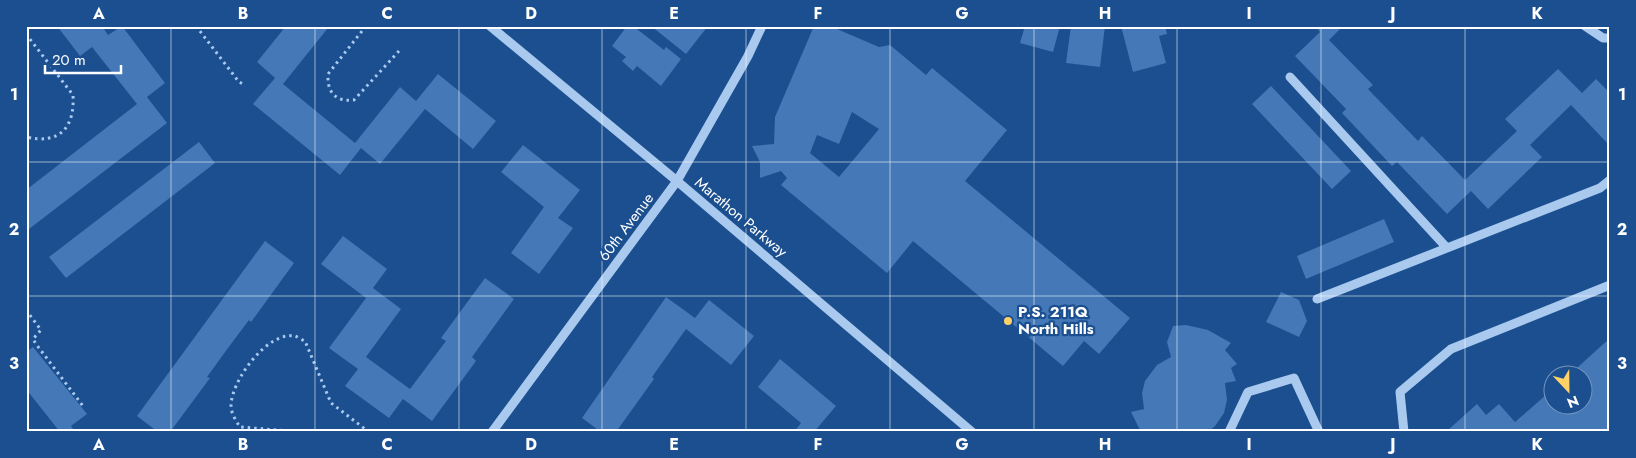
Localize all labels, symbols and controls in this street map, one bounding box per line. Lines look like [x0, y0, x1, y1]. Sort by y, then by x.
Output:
text: A [92, 2, 105, 25]
text: B [238, 2, 248, 25]
text: C [381, 2, 393, 25]
text: D [525, 2, 537, 25]
text: E [669, 2, 679, 25]
text: F [814, 2, 822, 25]
text: G [955, 2, 969, 25]
text: H [1099, 2, 1111, 25]
text: I [1246, 2, 1252, 25]
text: J [1387, 2, 1396, 25]
text: K [1531, 2, 1543, 25]
scale bar [45, 42, 121, 74]
text: 20 m [52, 49, 86, 71]
text: 1 [10, 83, 18, 106]
text: 1 [1618, 83, 1626, 106]
street label: Marathon Parkway [690, 172, 792, 263]
street label: 60th Avenue [593, 188, 659, 266]
text: 2 [9, 218, 19, 241]
text: 2 [1617, 218, 1627, 241]
place label: P.S. 211Q North Hills [1018, 301, 1094, 340]
marker: P.S. 211Q North Hills [1002, 315, 1014, 327]
text: 3 [9, 352, 19, 375]
text: 3 [1617, 352, 1627, 375]
north arrow [1544, 366, 1594, 416]
text: N [1564, 391, 1582, 413]
text: A [92, 433, 105, 456]
text: B [238, 433, 248, 456]
text: C [381, 433, 393, 456]
text: D [525, 433, 537, 456]
text: E [669, 433, 679, 456]
text: F [814, 433, 822, 456]
text: G [955, 433, 969, 456]
text: H [1099, 433, 1111, 456]
text: I [1246, 433, 1252, 456]
text: J [1387, 433, 1396, 456]
text: K [1531, 433, 1543, 456]

